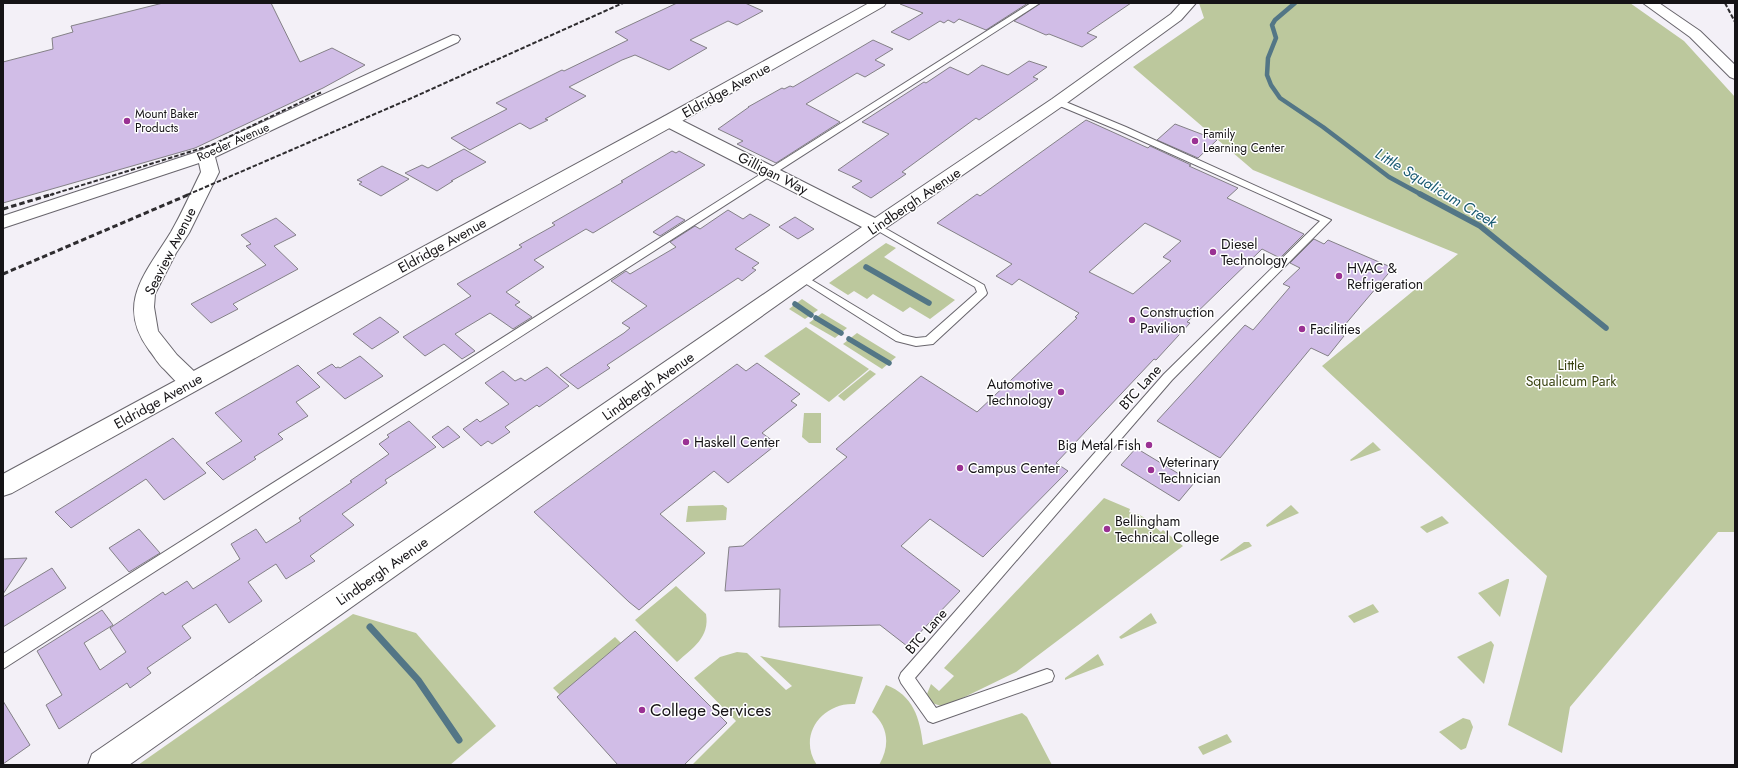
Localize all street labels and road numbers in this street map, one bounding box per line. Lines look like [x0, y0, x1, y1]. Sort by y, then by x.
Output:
street label: Eldridge Avenue [678, 57, 774, 123]
street label: Roeder Avenue [194, 118, 272, 166]
street label: Gilligan Way [735, 147, 812, 200]
street label: Lindbergh Avenue [864, 162, 964, 240]
street label: Seaview Avenue [139, 204, 201, 298]
street label: Eldridge Avenue [394, 212, 490, 278]
street label: Lindbergh Avenue [598, 347, 698, 425]
street label: BTC Lane [1114, 360, 1166, 414]
street label: Eldridge Avenue [110, 368, 206, 434]
street label: Lindbergh Avenue [332, 532, 432, 610]
street label: BTC Lane [901, 604, 951, 658]

